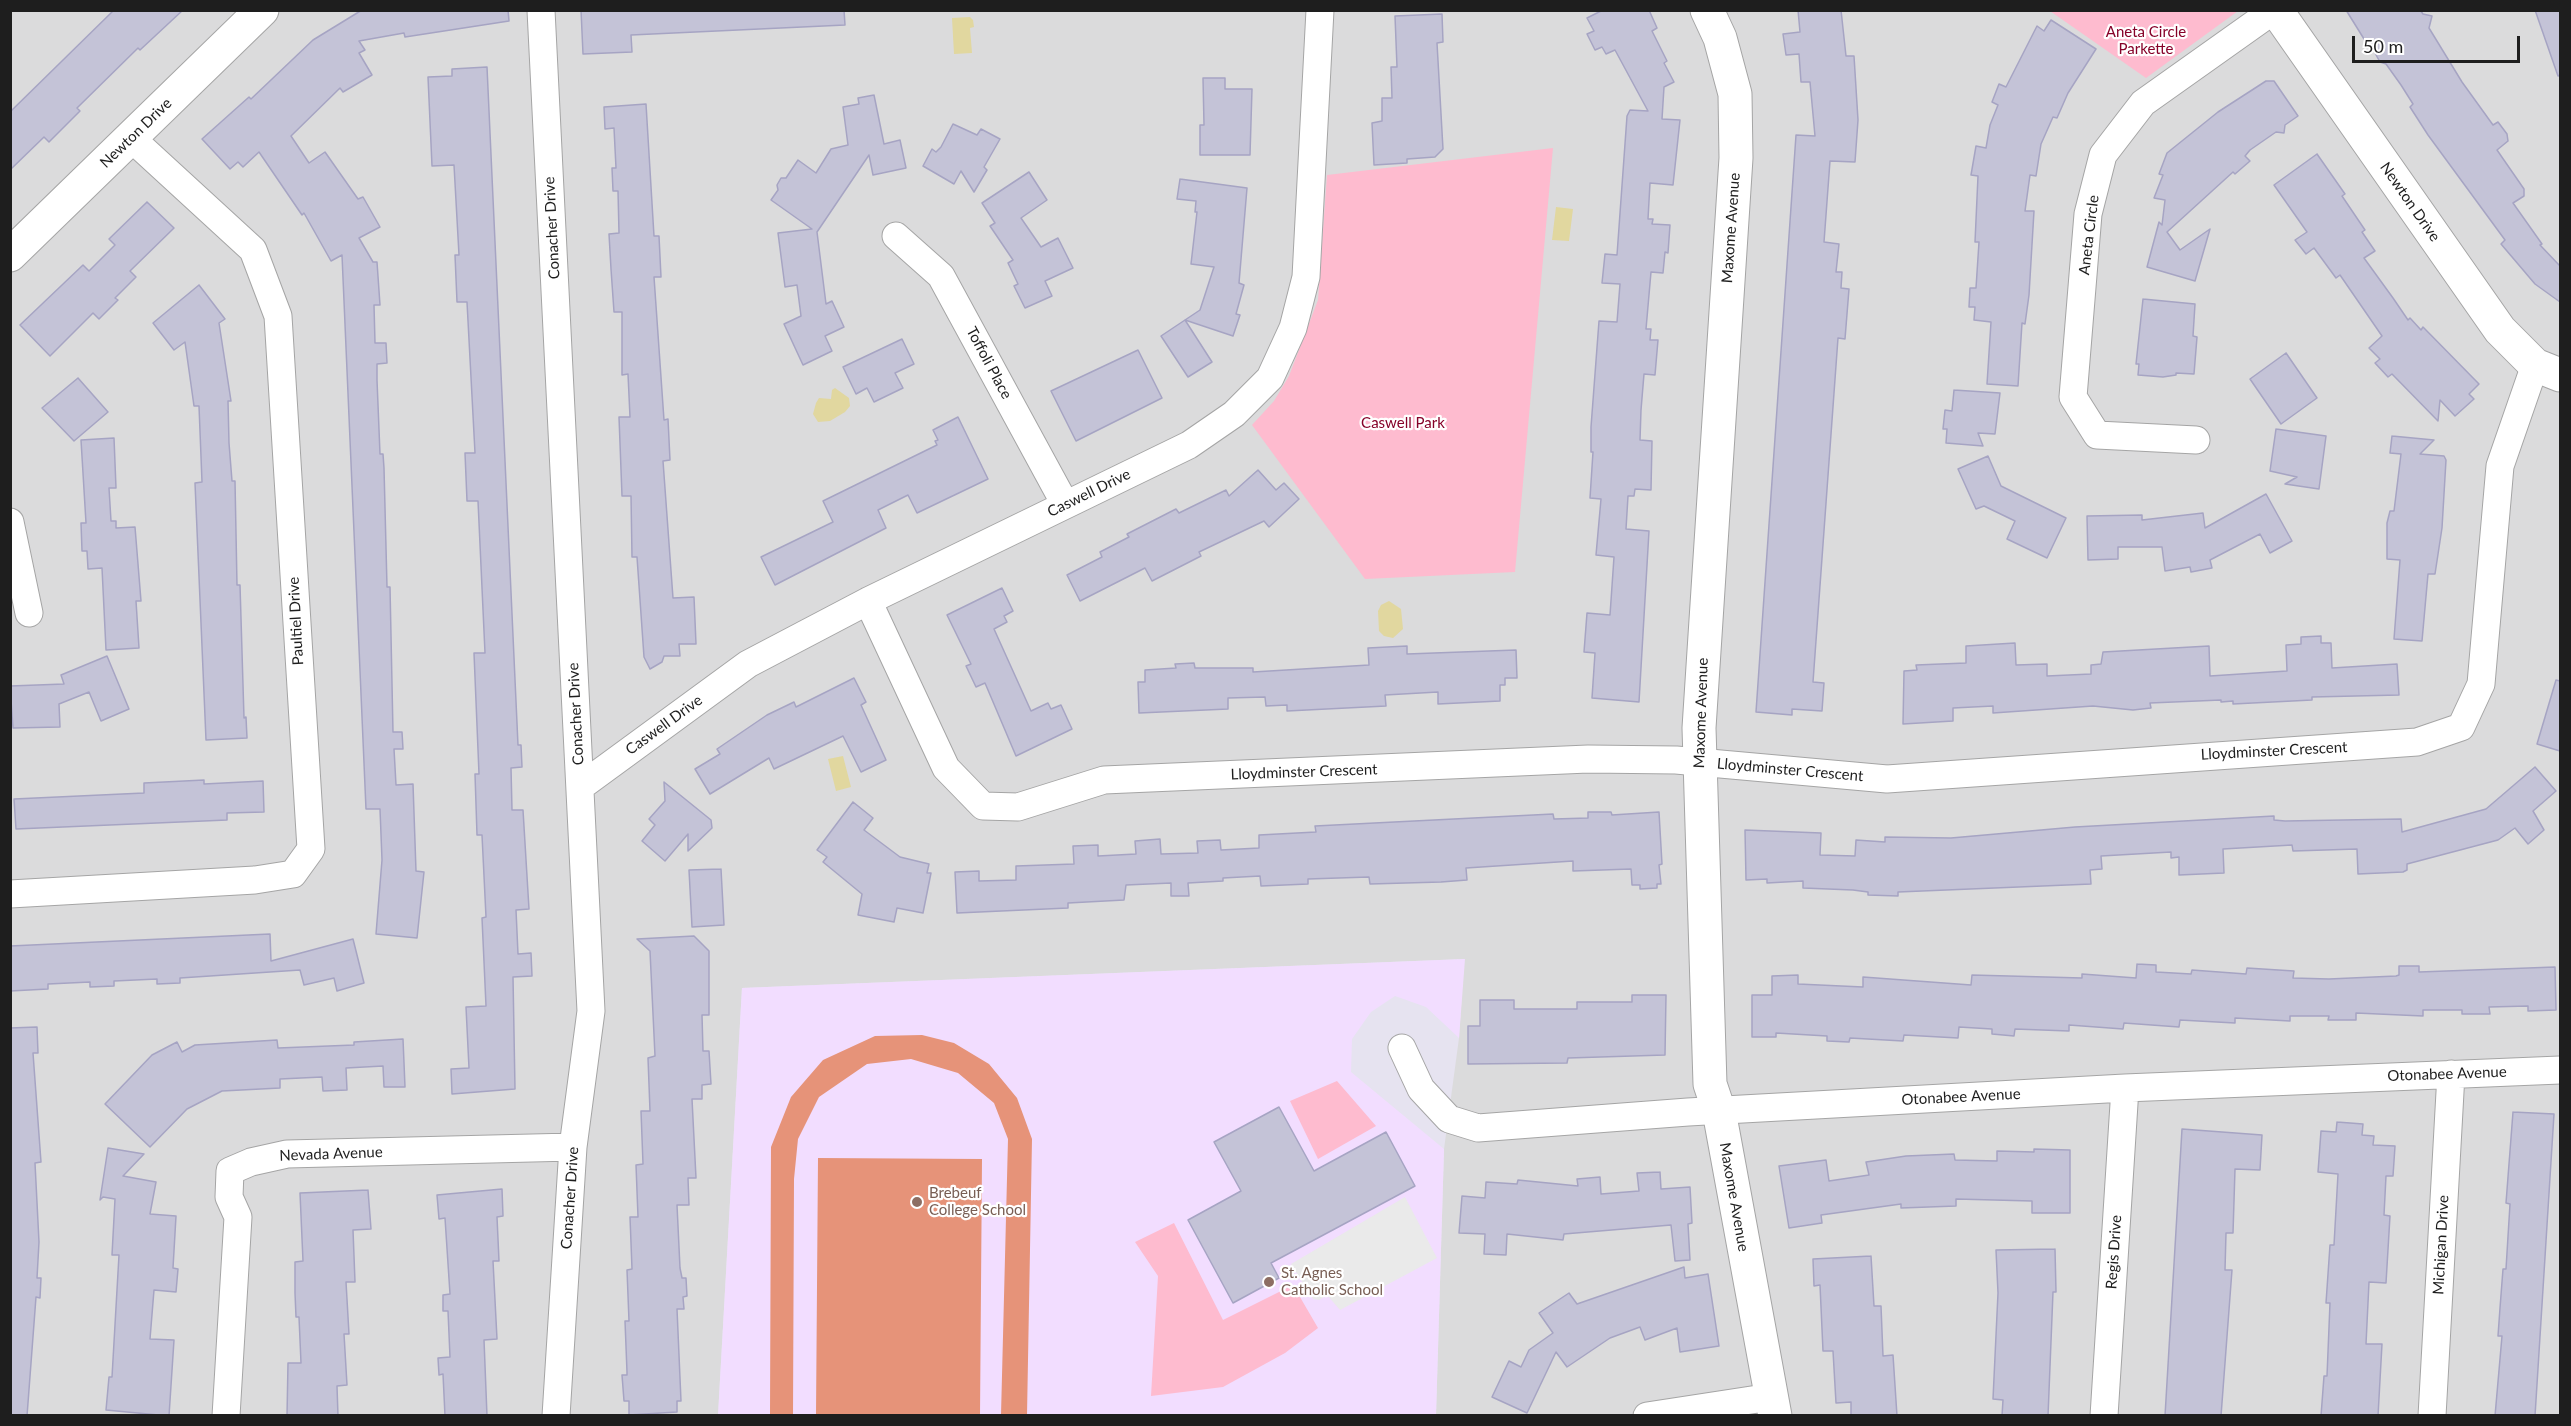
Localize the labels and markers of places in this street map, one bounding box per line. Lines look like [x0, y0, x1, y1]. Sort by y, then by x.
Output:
place label: Brebeuf College School [929, 1184, 1026, 1219]
marker: Brebeuf College School [910, 1195, 924, 1209]
place label: St. Agnes Catholic School [1281, 1264, 1383, 1299]
marker: St. Agnes Catholic School [1262, 1275, 1276, 1289]

